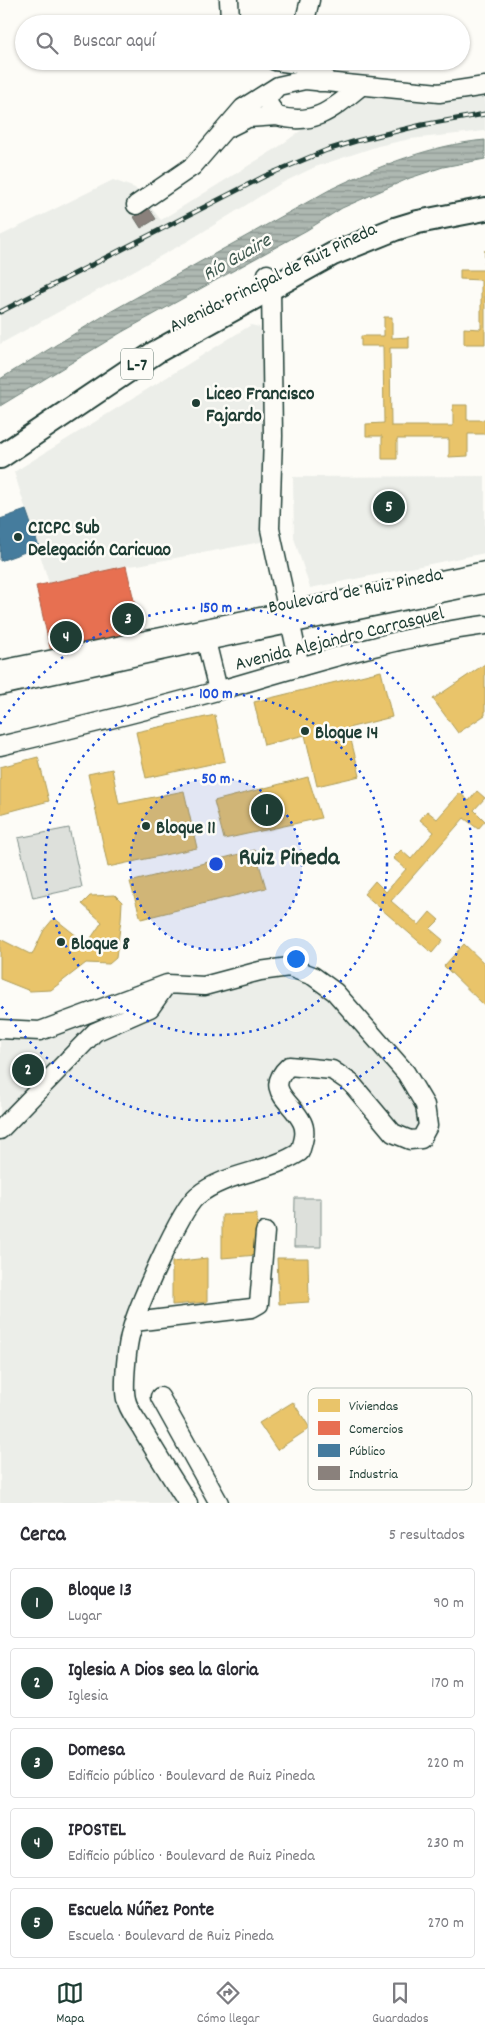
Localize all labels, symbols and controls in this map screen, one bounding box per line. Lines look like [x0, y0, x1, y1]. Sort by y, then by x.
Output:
search box [15, 15, 470, 70]
icon: search [33, 29, 61, 57]
text: Buscar aquí [73, 29, 155, 56]
street label: Avenida Principal de Ruiz Pineda [165, 217, 383, 341]
water label: Río Guaire [198, 227, 278, 289]
road number: L-7 [121, 348, 153, 379]
place label: Liceo Francisco Fajardo [206, 382, 315, 431]
marker: Liceo Francisco Fajardo [190, 397, 202, 409]
pin: 5 [373, 488, 405, 526]
place label: CICPC Sub Delegación Caricuao [28, 516, 172, 565]
marker: CICPC Sub Delegación Caricuao [12, 531, 24, 543]
street label: Boulevard de Ruiz Pineda [266, 562, 446, 623]
text: 150 m [200, 598, 232, 620]
pin: 3 [112, 600, 144, 638]
street label: Avenida Alejandro Carrasquel [232, 601, 448, 679]
pin: 4 [50, 618, 82, 656]
text: 100 m [199, 684, 233, 706]
place label: Bloque 14 [315, 721, 378, 748]
marker: Bloque 14 [299, 725, 311, 737]
text: 50 m [202, 769, 230, 791]
pin: 1 [251, 791, 283, 829]
place label: Bloque 11 [156, 816, 216, 843]
marker: Bloque 11 [140, 820, 152, 832]
district label: Ruiz Pineda [239, 842, 340, 876]
centre of rings [207, 855, 225, 873]
place label: Bloque 8 [71, 932, 130, 959]
marker: Bloque 8 [55, 936, 67, 948]
your location [283, 946, 309, 972]
pin: 2 [12, 1051, 44, 1089]
legend [308, 1388, 472, 1490]
text: Viviendas [349, 1397, 398, 1417]
text: Comercios [349, 1420, 404, 1440]
text: Público [349, 1442, 385, 1462]
text: Industria [349, 1465, 398, 1485]
text: Cerca [20, 1521, 66, 1551]
text: 5 resultados [389, 1524, 465, 1547]
text: Bloque 13 [68, 1578, 132, 1605]
text: 1 [35, 1592, 39, 1615]
text: 90 m [433, 1592, 464, 1615]
text: Lugar [68, 1605, 102, 1628]
text: Iglesia A Dios sea la Gloria [68, 1658, 258, 1685]
text: 2 [34, 1672, 41, 1695]
text: 170 m [431, 1672, 464, 1695]
text: Iglesia [68, 1685, 108, 1708]
text: Domesa [68, 1738, 125, 1765]
text: 3 [33, 1752, 41, 1775]
text: 220 m [427, 1752, 464, 1775]
text: Edificio público · Boulevard de Ruiz Pineda [68, 1765, 315, 1788]
text: IPOSTEL [68, 1818, 126, 1845]
text: 4 [34, 1832, 40, 1855]
text: 230 m [427, 1832, 464, 1855]
text: Edificio público · Boulevard de Ruiz Pineda [68, 1845, 315, 1868]
text: Escuela Núñez Ponte [68, 1898, 214, 1925]
text: 5 [33, 1912, 41, 1935]
text: 270 m [428, 1912, 464, 1935]
text: Escuela · Boulevard de Ruiz Pineda [68, 1925, 274, 1948]
tab: Mapa [56, 1979, 84, 2029]
tab: Cómo llegar [197, 1979, 260, 2029]
tab: Guardados [372, 1979, 429, 2029]

